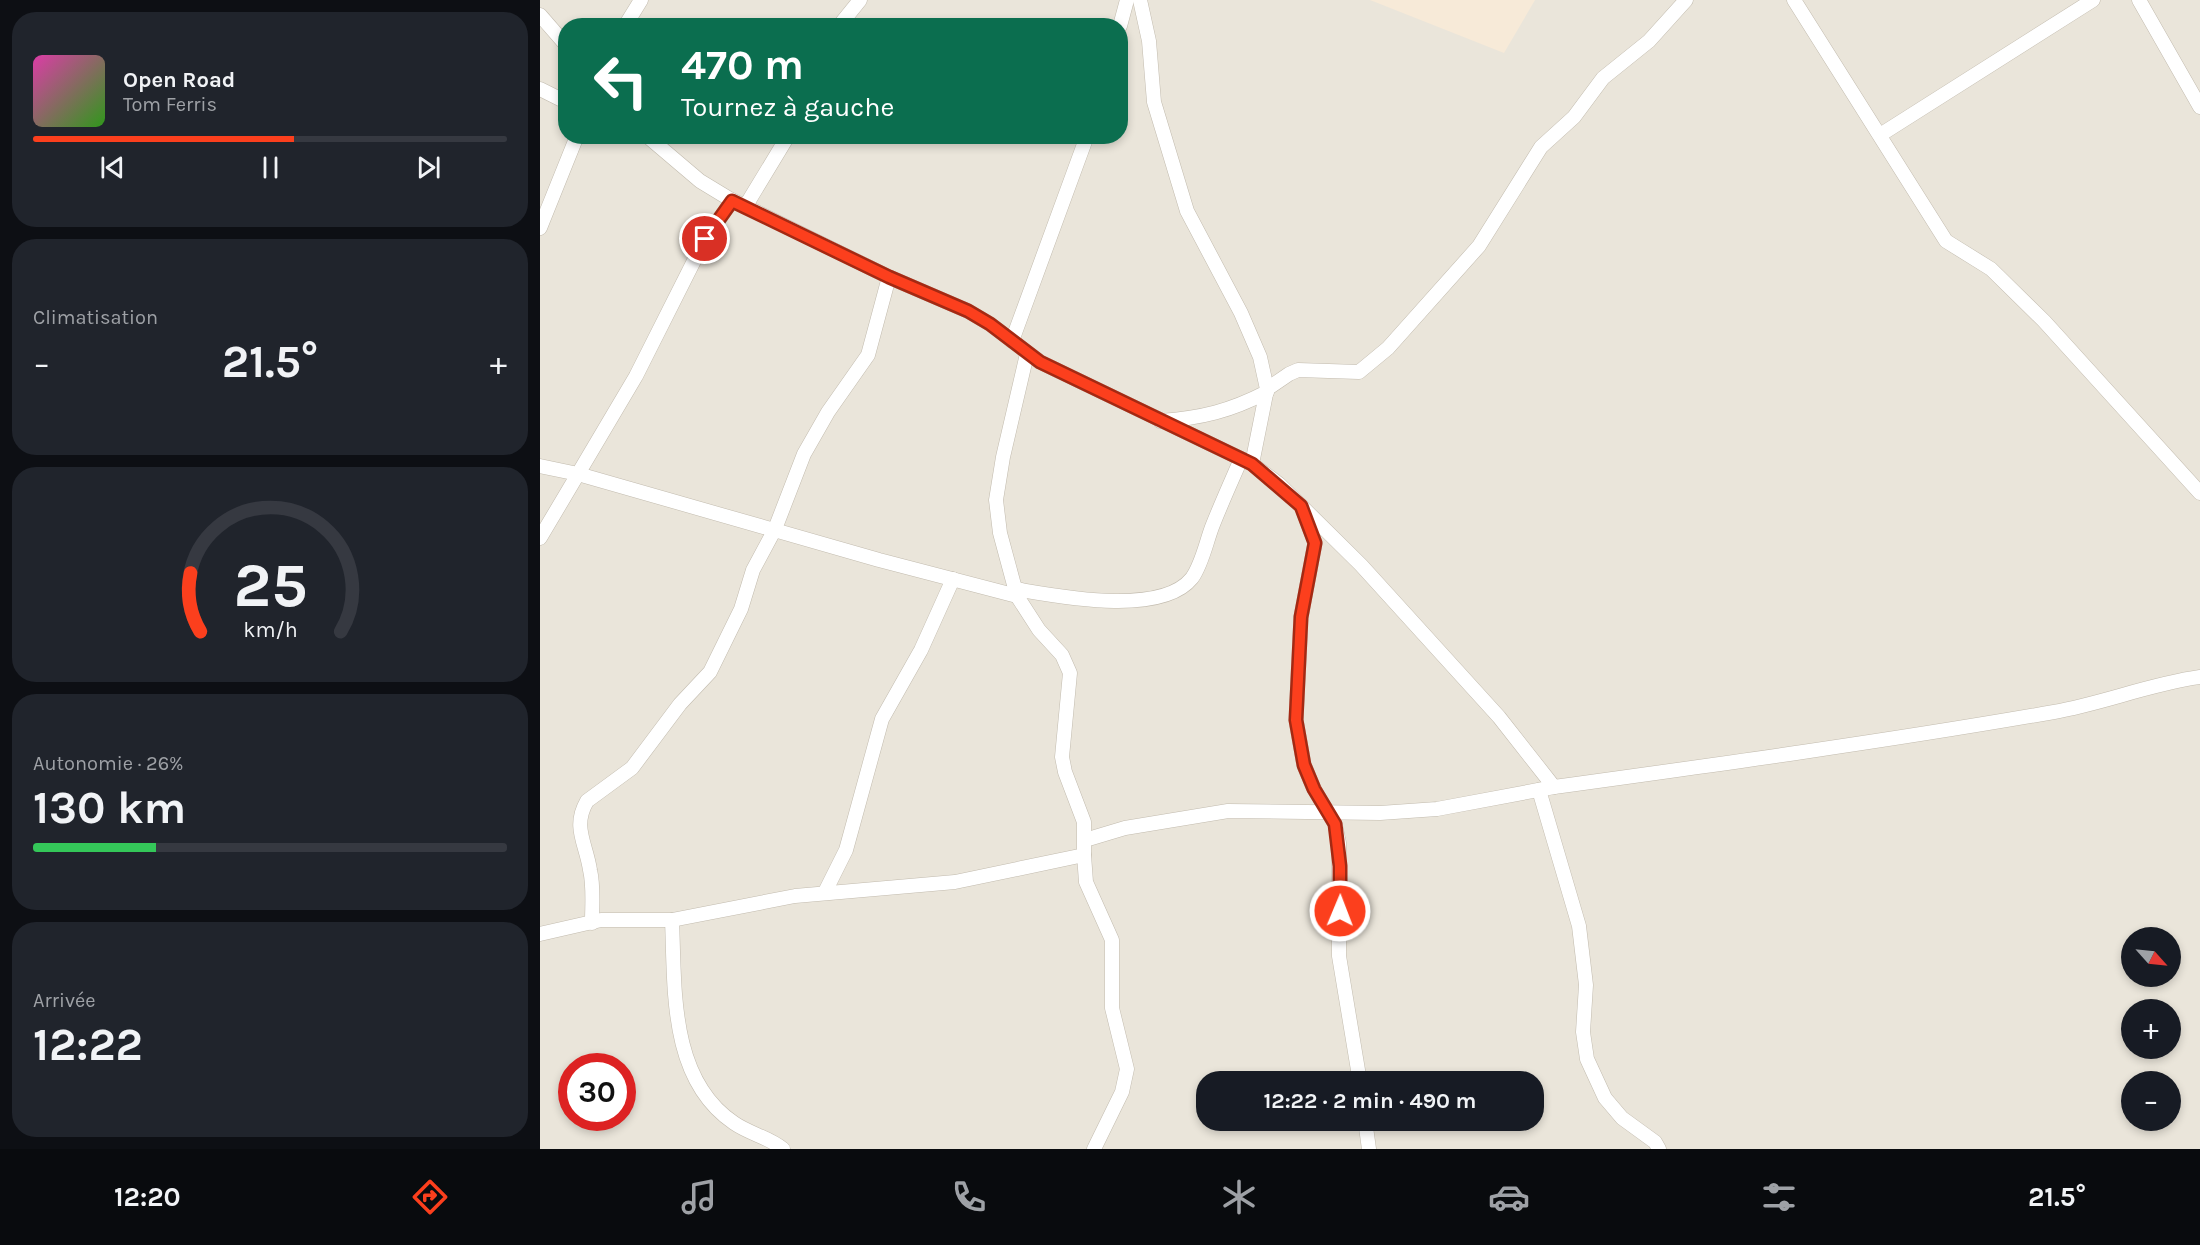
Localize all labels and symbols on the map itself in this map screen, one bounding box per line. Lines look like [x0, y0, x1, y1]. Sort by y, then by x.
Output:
pin [679, 213, 730, 264]
position arrow [1308, 879, 1372, 943]
north arrow [2121, 927, 2181, 987]
speed limit sign: 30 [558, 1053, 636, 1131]

